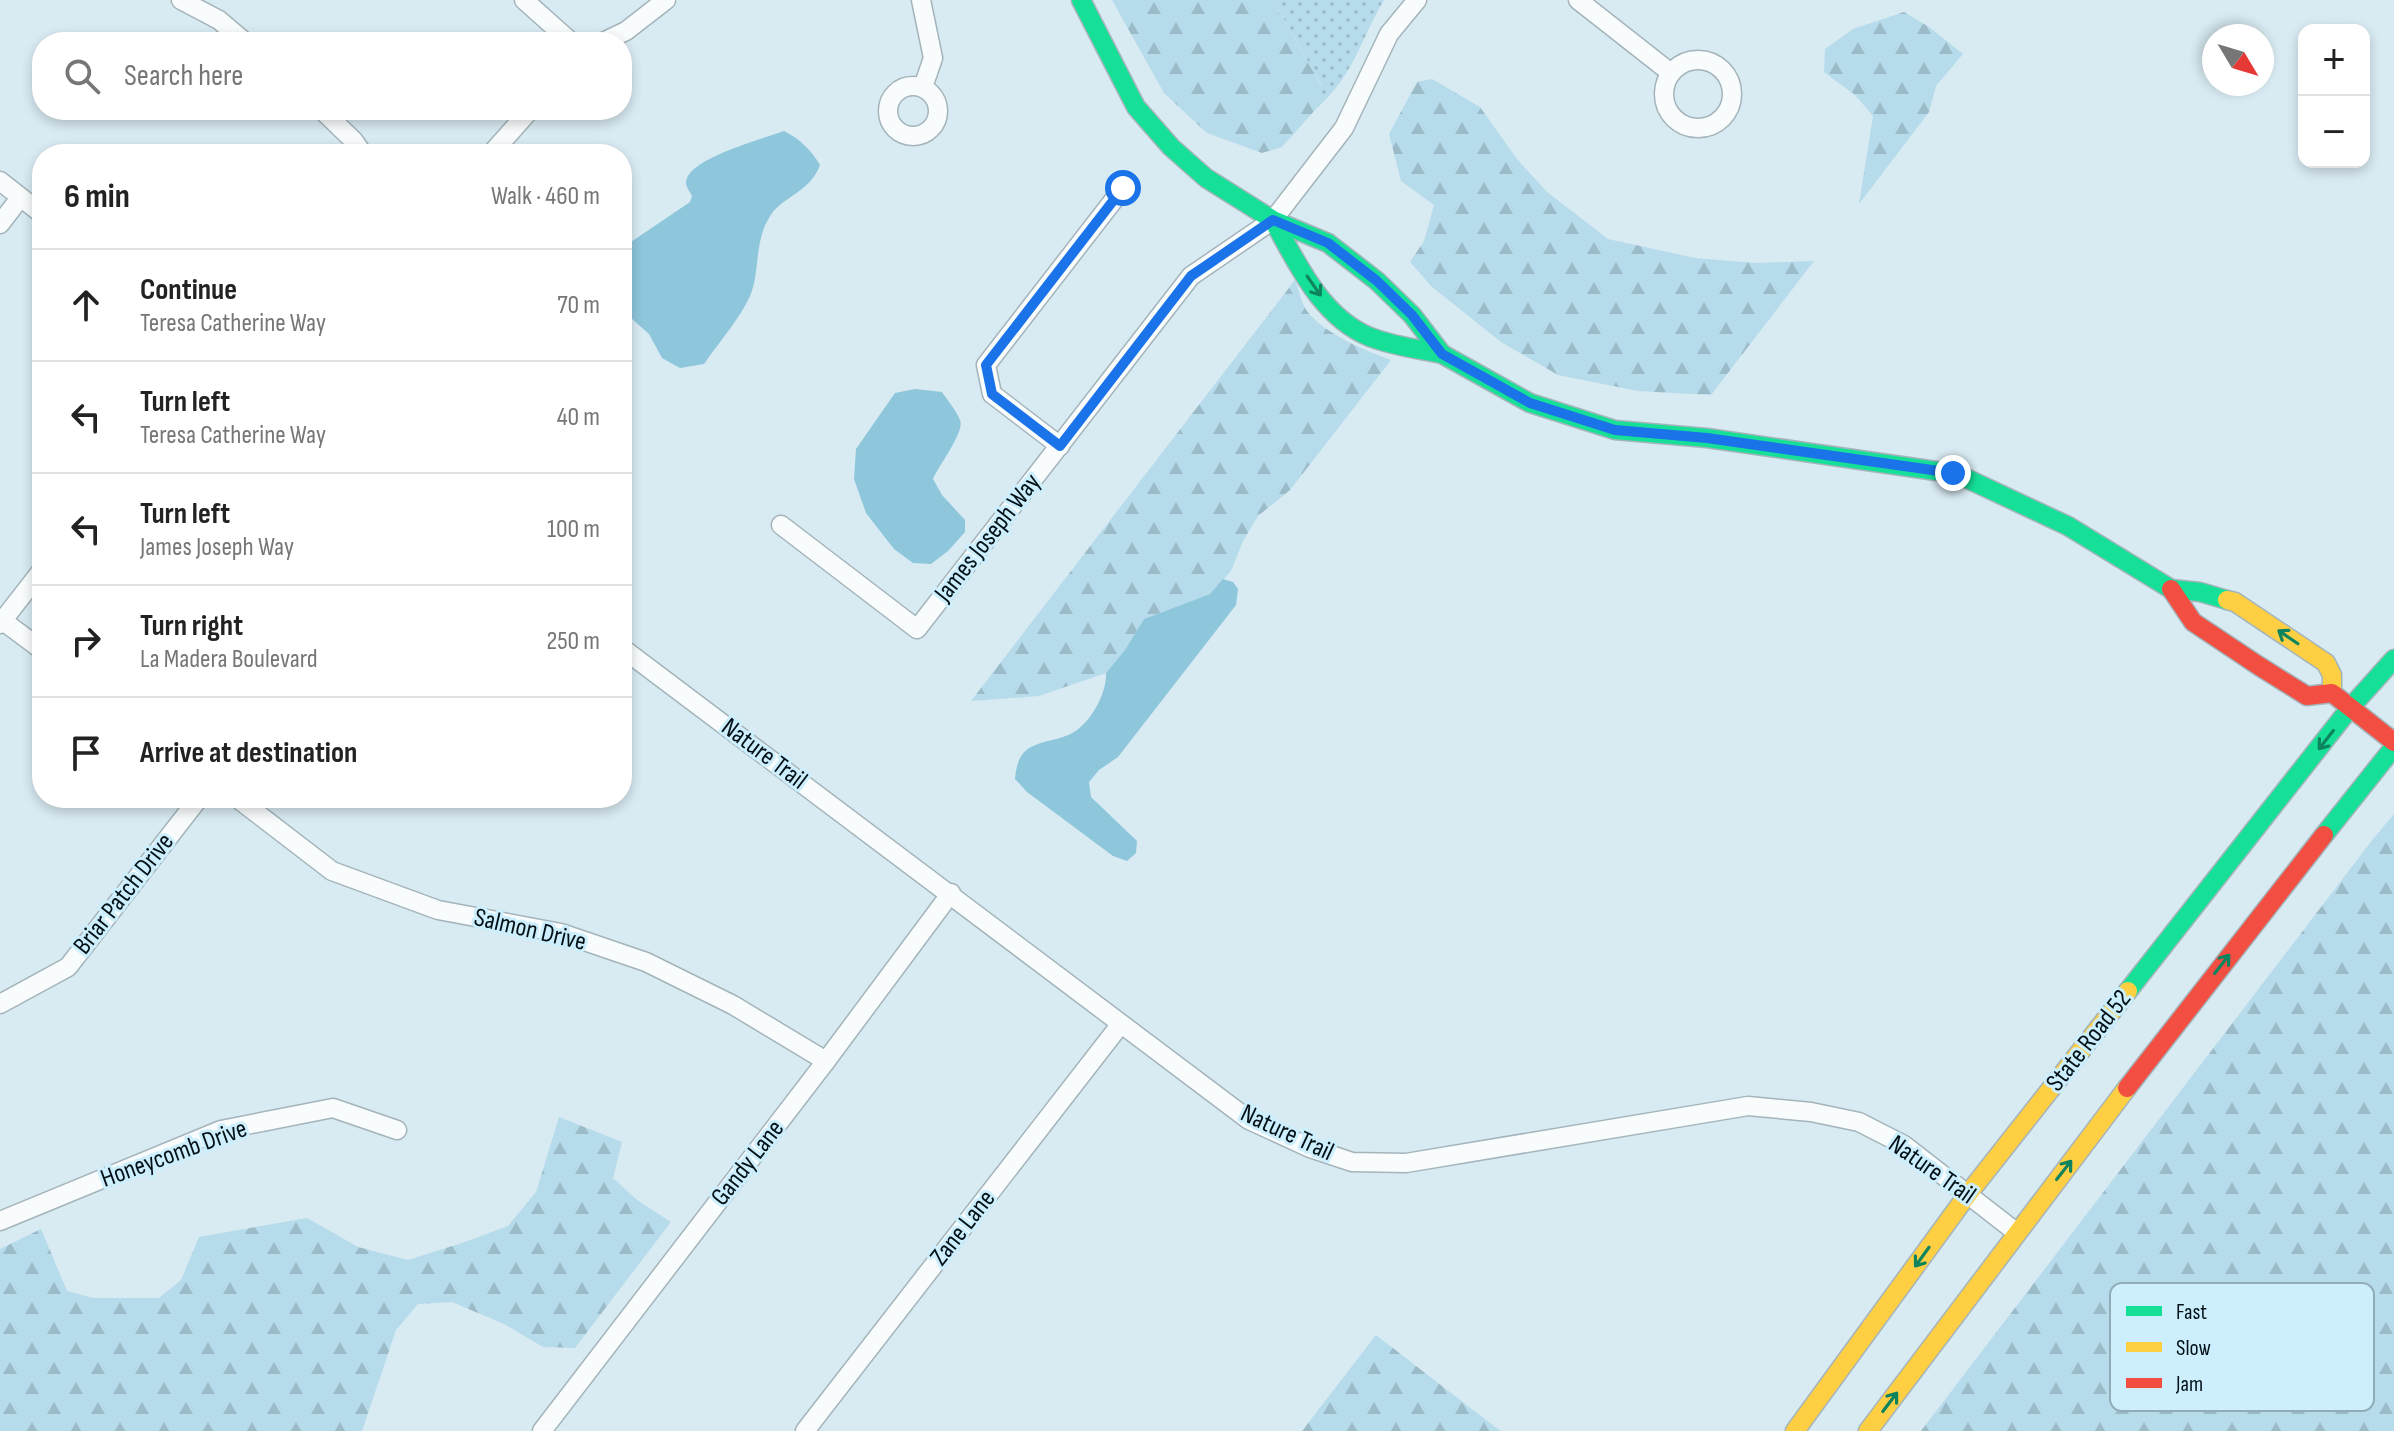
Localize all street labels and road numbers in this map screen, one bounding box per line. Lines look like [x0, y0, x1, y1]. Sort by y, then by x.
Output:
street label: James Joseph Way [928, 468, 1048, 609]
street label: Nature Trail [715, 712, 813, 796]
street label: Briar Patch Drive [67, 827, 181, 961]
street label: Salmon Drive [471, 902, 589, 958]
street label: State Road 52 [2040, 984, 2138, 1098]
street label: Nature Trail [1236, 1098, 1338, 1168]
street label: Honeycomb Drive [97, 1113, 251, 1195]
street label: Gandy Lane [705, 1114, 791, 1212]
street label: Nature Trail [1883, 1129, 1981, 1211]
street label: Zane Lane [924, 1184, 1002, 1272]

